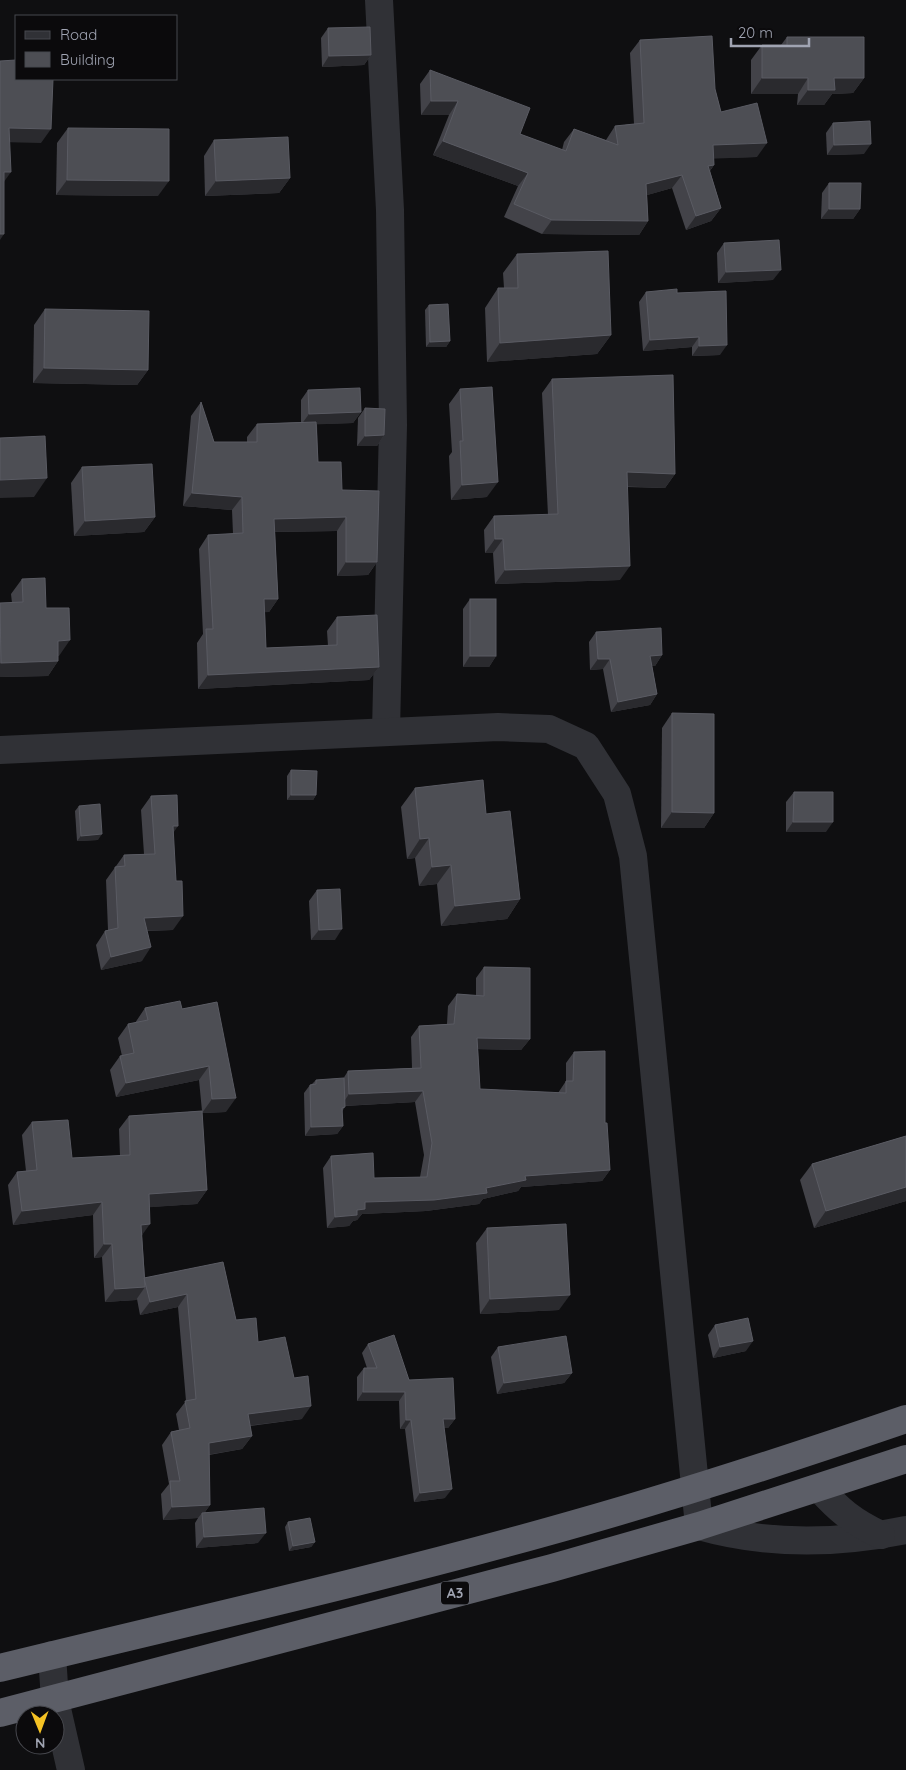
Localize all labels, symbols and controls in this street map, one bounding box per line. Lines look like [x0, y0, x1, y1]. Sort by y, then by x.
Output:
legend [15, 15, 178, 80]
scale bar [731, 15, 808, 47]
text: 20 m [738, 23, 773, 42]
text: Road [60, 25, 97, 44]
text: Building [60, 50, 115, 69]
road number: A3 [441, 1582, 469, 1605]
north arrow [15, 1705, 65, 1755]
text: N [35, 1734, 46, 1752]

